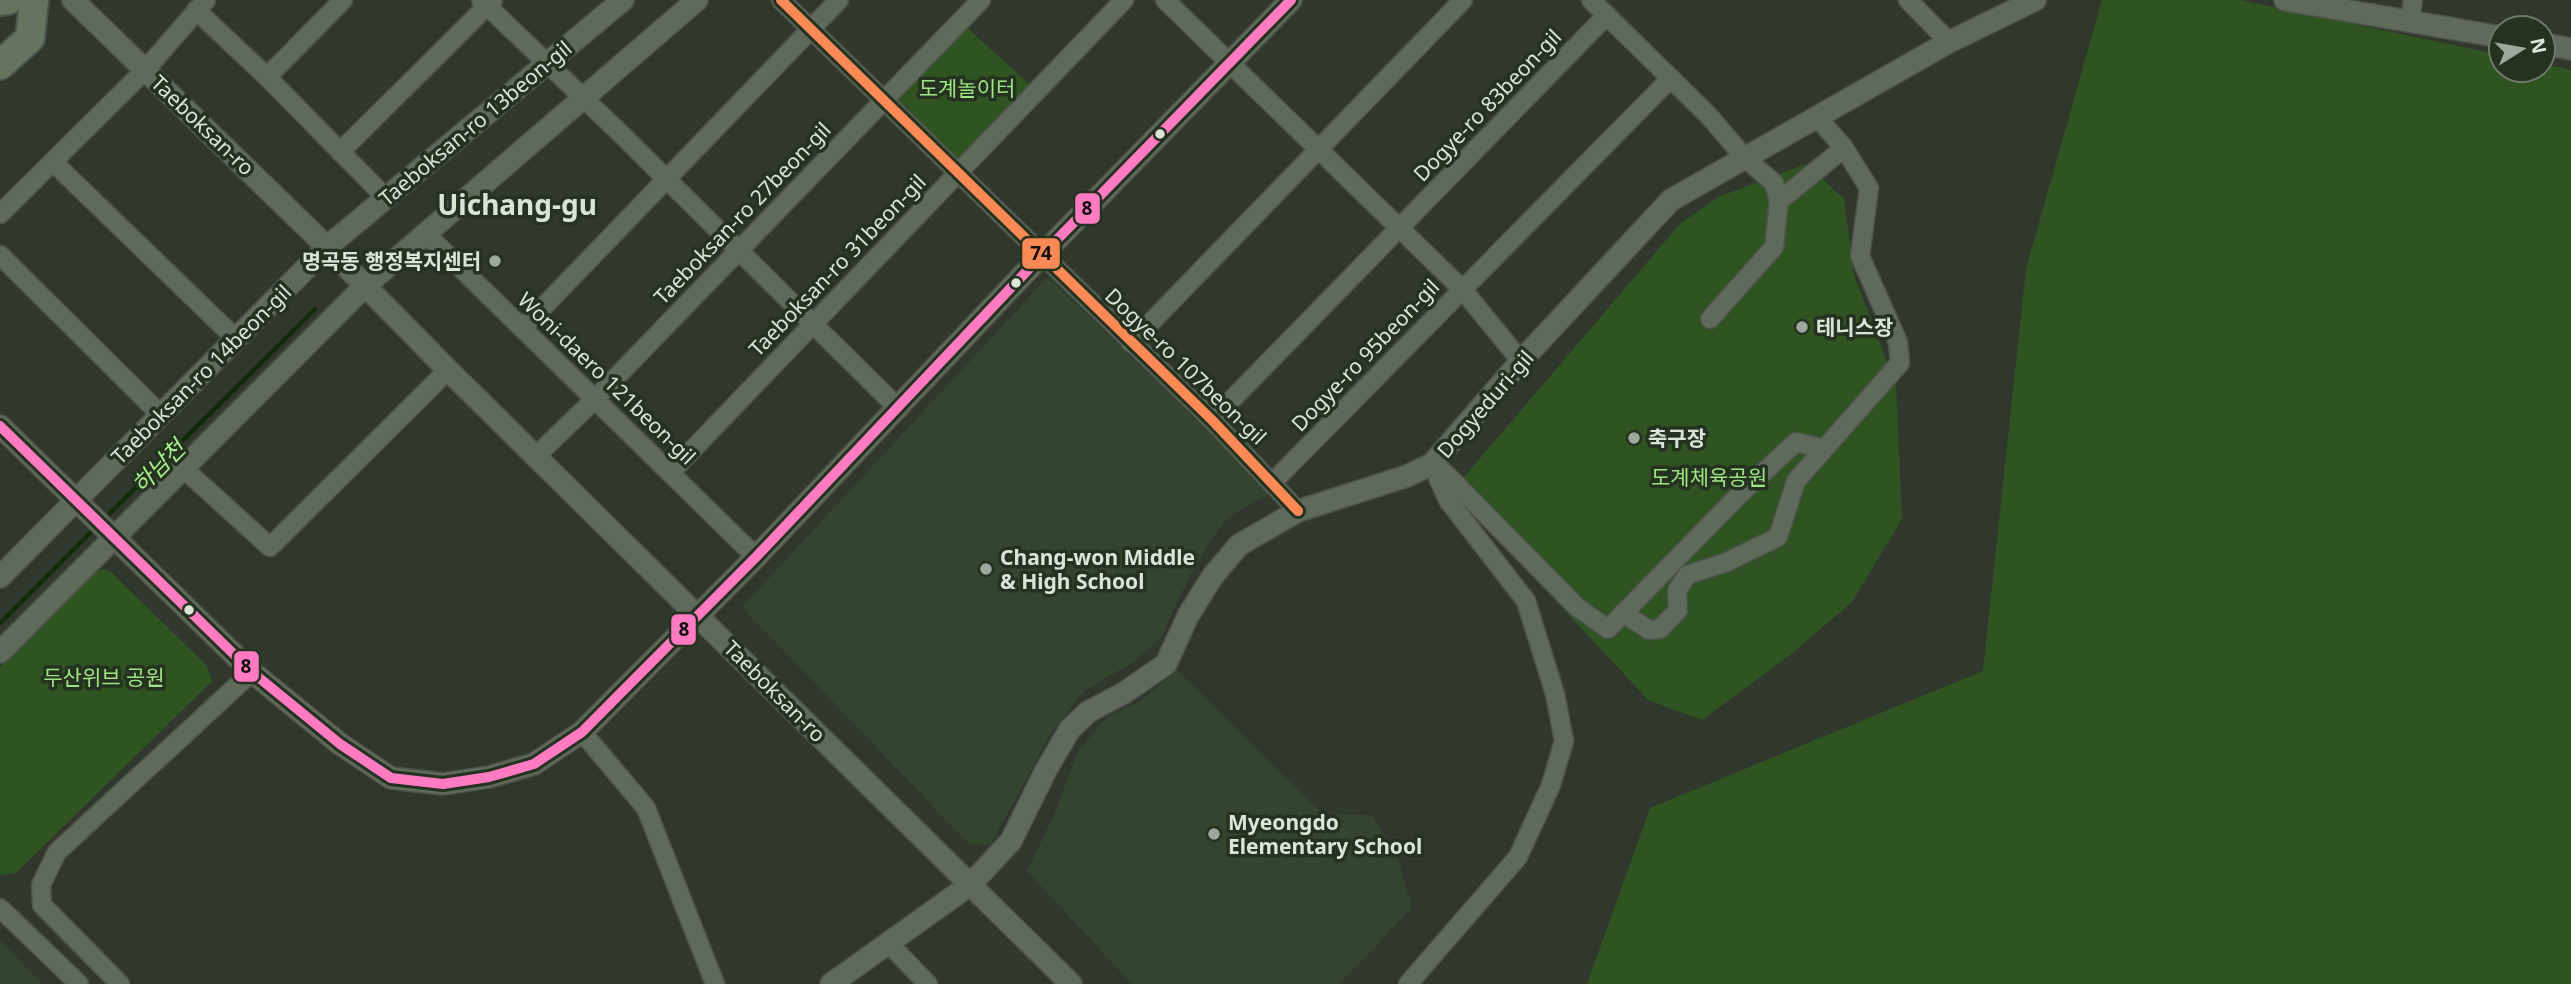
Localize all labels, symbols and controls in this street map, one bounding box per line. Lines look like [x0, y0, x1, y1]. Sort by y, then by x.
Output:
north arrow [2487, 14, 2557, 84]
street label: Dogye-ro 83beon-gil [1407, 23, 1567, 187]
street label: Taeboksan-ro 13beon-gil [373, 34, 577, 212]
text: N [2524, 36, 2553, 56]
street label: Taeboksan-ro [145, 69, 261, 181]
park label: 도계놀이터 [919, 74, 1015, 102]
street label: Taeboksan-ro 27beon-gil [647, 116, 837, 310]
unlabelled marker [1153, 127, 1167, 141]
street label: Taeboksan-ro 31beon-gil [742, 168, 932, 362]
district label: Uichang-gu [437, 185, 597, 223]
line badge: 8 [1074, 192, 1101, 225]
text: 8 [1082, 195, 1093, 221]
line badge: 74 [1021, 237, 1061, 270]
text: 74 [1030, 240, 1052, 266]
place label: 명곡동 행정복지센터 [302, 247, 481, 275]
marker: 명곡동 행정복지센터 [487, 253, 503, 269]
street label: Dogye-ro 95beon-gil [1285, 273, 1445, 437]
unlabelled marker [1009, 276, 1023, 290]
street label: Taeboksan-ro 14beon-gil [105, 278, 297, 470]
street label: Dogye-ro 107beon-gil [1099, 282, 1273, 450]
street label: Woni-daero 121beon-gil [512, 286, 702, 470]
place label: 테니스장 [1816, 313, 1893, 341]
marker: 테니스장 [1794, 319, 1810, 335]
street label: Dogyeduri-gil [1430, 344, 1540, 464]
place label: 축구장 [1648, 424, 1706, 452]
water label: 하남천 [124, 430, 194, 500]
marker: 축구장 [1626, 430, 1642, 446]
park label: 도계체육공원 [1651, 463, 1767, 491]
place label: Chang-won Middle & High School [1000, 543, 1195, 595]
marker: Chang-won Middle & High School [978, 561, 994, 577]
unlabelled marker [182, 603, 196, 617]
line badge: 8 [670, 613, 697, 646]
text: 8 [679, 616, 690, 642]
street label: Taeboksan-ro [718, 634, 832, 748]
line badge: 8 [233, 650, 260, 683]
text: 8 [241, 653, 252, 679]
park label: 두산위브 공원 [43, 663, 165, 691]
place label: Myeongdo Elementary School [1228, 808, 1422, 860]
marker: Myeongdo Elementary School [1206, 826, 1222, 842]

